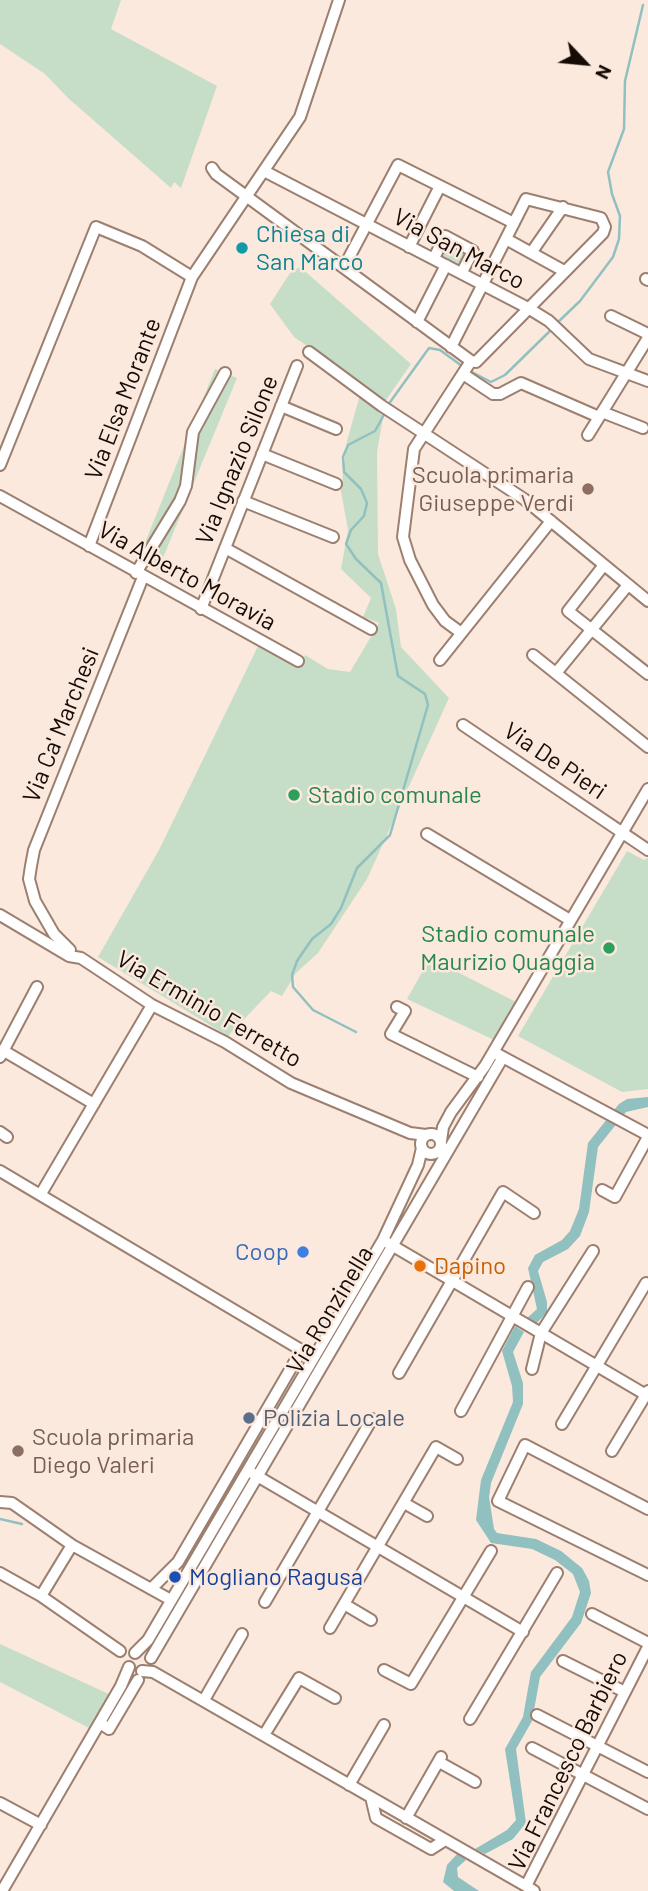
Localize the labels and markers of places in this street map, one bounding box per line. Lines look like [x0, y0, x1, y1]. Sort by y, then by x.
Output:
place label: Chiesa di San Marco [256, 220, 363, 276]
marker: Chiesa di San Marco [234, 240, 250, 256]
place label: Scuola primaria Giuseppe Verdi [412, 461, 574, 517]
marker: Scuola primaria Giuseppe Verdi [580, 481, 596, 497]
place label: Stadio comunale [308, 781, 482, 809]
marker: Stadio comunale [286, 787, 302, 803]
place label: Stadio comunale Maurizio Quaggia [420, 920, 595, 976]
marker: Stadio comunale Maurizio Quaggia [601, 940, 617, 956]
place label: Coop [235, 1238, 289, 1266]
marker: Coop [295, 1244, 311, 1260]
place label: Dapino [434, 1252, 506, 1280]
marker: Dapino [412, 1258, 428, 1274]
place label: Polizia Locale [263, 1404, 405, 1432]
marker: Polizia Locale [241, 1410, 257, 1426]
place label: Scuola primaria Diego Valeri [32, 1423, 194, 1479]
marker: Scuola primaria Diego Valeri [10, 1443, 26, 1459]
place label: Mogliano Ragusa [189, 1563, 363, 1591]
marker: Mogliano Ragusa [167, 1569, 183, 1585]

